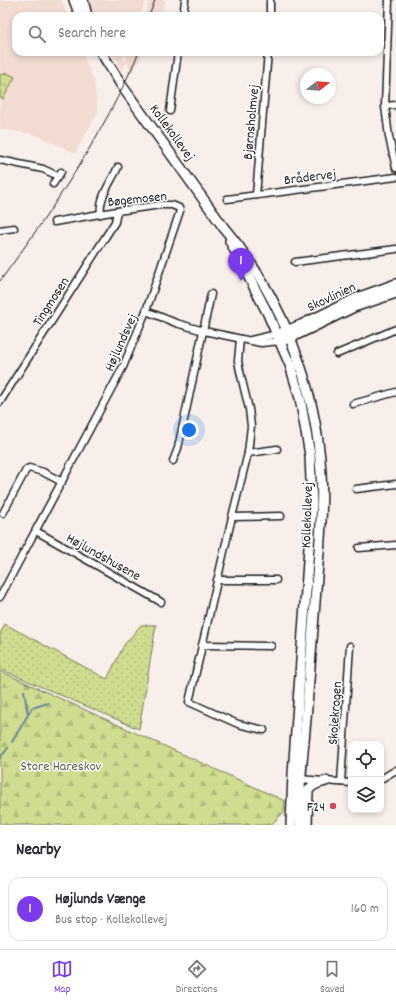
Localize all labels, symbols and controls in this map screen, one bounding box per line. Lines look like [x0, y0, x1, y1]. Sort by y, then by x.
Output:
search box [12, 12, 384, 56]
icon: search [26, 23, 48, 45]
text: Search here [58, 23, 126, 45]
north arrow [300, 68, 336, 104]
street label: Bjørnsholmvej [239, 84, 265, 161]
street label: Kollekollevej [144, 101, 199, 166]
street label: Brådervej [283, 165, 337, 191]
street label: Bøgemosen [107, 187, 168, 213]
pin: 1 [228, 248, 254, 281]
street label: Tingmosen [28, 274, 75, 331]
street label: Skovlinien [304, 278, 359, 318]
street label: Højlundsvej [100, 311, 143, 375]
your location [179, 420, 199, 440]
street label: Kollekollevej [297, 482, 319, 548]
street label: Højlundshusene [62, 529, 144, 586]
street label: Skolekrogen [324, 681, 348, 746]
map controls [348, 741, 384, 813]
button: locate [348, 741, 384, 777]
park label: Store Hareskov [21, 757, 102, 777]
button: layers [348, 777, 384, 813]
place label: F24 [307, 798, 325, 818]
marker: F24 [328, 801, 338, 811]
text: Nearby [16, 839, 60, 863]
text: Højlunds Vænge [55, 889, 146, 911]
text: 1 [29, 900, 31, 919]
text: 160 m [351, 900, 379, 919]
text: Bus stop · Kollekollevej [55, 911, 167, 930]
tab: Map [51, 958, 73, 998]
tab: Directions [176, 958, 218, 998]
tab: Saved [320, 958, 345, 998]

